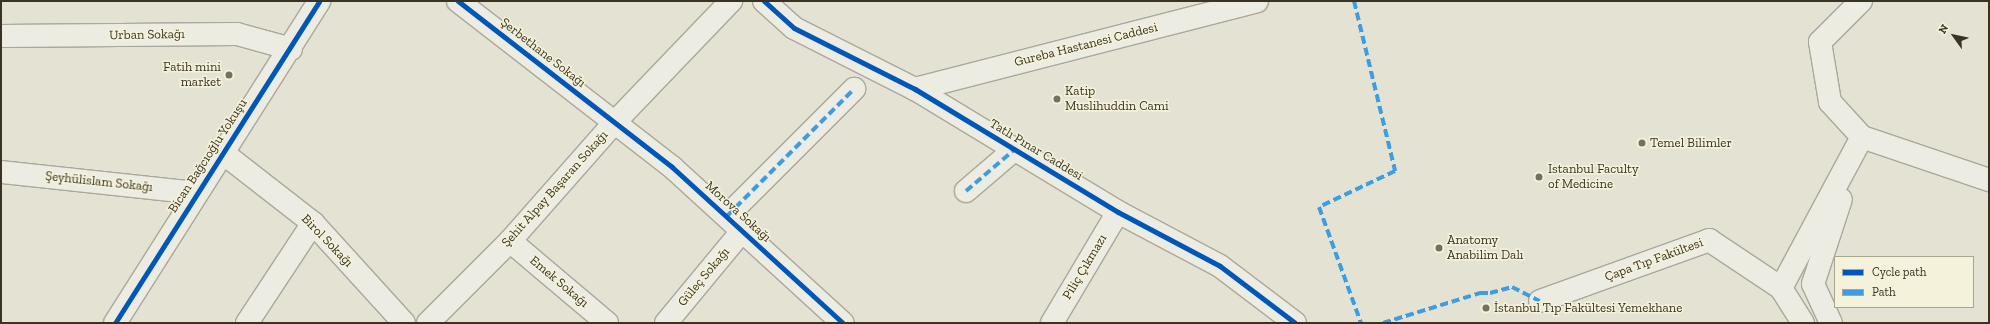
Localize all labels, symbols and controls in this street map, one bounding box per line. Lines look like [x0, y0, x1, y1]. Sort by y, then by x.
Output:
street label: Şerbethane Sokağı [497, 15, 589, 91]
north arrow [1934, 16, 1974, 56]
street label: Gureba Hastanesi Caddesi [1013, 20, 1159, 70]
text: N [1936, 22, 1951, 36]
street label: Urban Sokağı [109, 27, 185, 43]
place label: Fatih mini market [163, 60, 221, 91]
marker: Fatih mini market [224, 70, 234, 80]
place label: Katip Muslihuddin Cami [1065, 84, 1169, 115]
marker: Katip Muslihuddin Cami [1052, 94, 1062, 104]
street label: Bican Bağcıoğlu Yokuşu [165, 96, 251, 216]
street label: Tatlı Pınar Caddesi [986, 116, 1086, 184]
street label: Şehit Alpay Başaran Sokağı [498, 127, 612, 251]
place label: Temel Bilimler [1650, 135, 1732, 151]
marker: Temel Bilimler [1637, 138, 1647, 148]
place label: Istanbul Faculty of Medicine [1548, 162, 1639, 193]
street label: Şeyhülislam Sokağı [45, 169, 153, 195]
marker: Istanbul Faculty of Medicine [1533, 171, 1545, 183]
street label: Morova Sokağı [702, 178, 774, 246]
street label: Birol Sokağı [298, 211, 356, 271]
street label: Piliç Çıkmazı [1059, 232, 1111, 302]
place label: Anatomy Anabilim Dalı [1447, 233, 1523, 264]
street label: Çapa Tıp Fakültesi [1603, 235, 1705, 285]
marker: Anatomy Anabilim Dalı [1434, 243, 1444, 253]
street label: Güleç Sokağı [675, 244, 733, 310]
street label: Emek Sokağı [526, 253, 592, 311]
legend [1834, 256, 1974, 308]
text: Cycle path [1872, 265, 1926, 279]
text: Path [1872, 285, 1896, 299]
place label: İstanbul Tıp Fakültesi Yemekhane [1494, 300, 1683, 316]
marker: İstanbul Tıp Fakültesi Yemekhane [1481, 303, 1491, 313]

